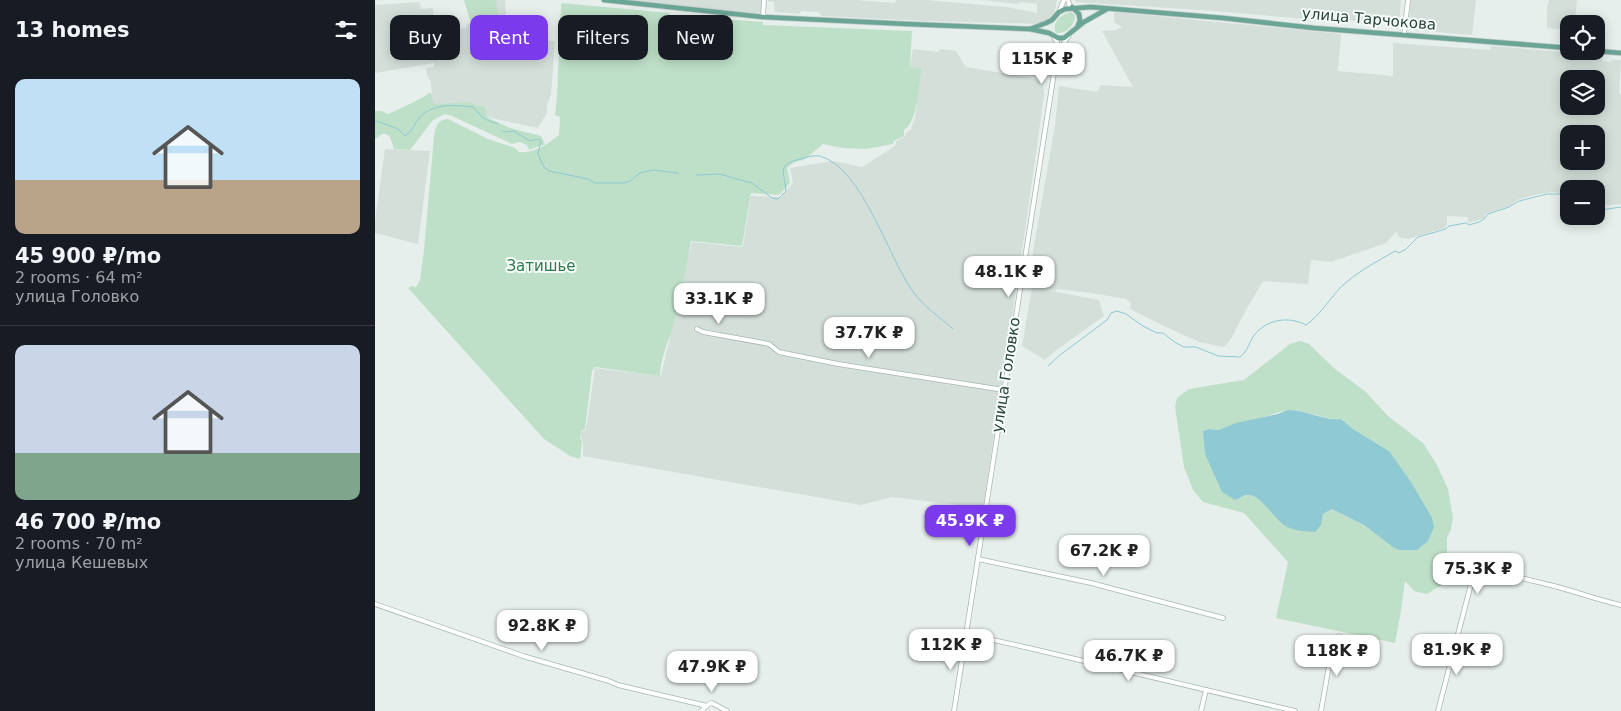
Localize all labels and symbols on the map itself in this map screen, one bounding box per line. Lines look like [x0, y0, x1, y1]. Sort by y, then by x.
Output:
street label: улица Тарчокова [1301, 4, 1437, 34]
pin: 115K ₽ [1001, 42, 1083, 85]
pin: 48.1K ₽ [963, 256, 1055, 298]
park label: Затишье [506, 257, 576, 275]
pin: 33.1K ₽ [673, 282, 765, 325]
pin: 37.7K ₽ [823, 316, 915, 359]
street label: улица Головко [988, 316, 1024, 434]
pin: 45.9K ₽ [924, 504, 1016, 547]
pin: 67.2K ₽ [1058, 534, 1150, 577]
pin: 75.3K ₽ [1432, 552, 1524, 595]
pin: 92.8K ₽ [496, 610, 588, 652]
pin: 112K ₽ [910, 628, 992, 671]
pin: 118K ₽ [1296, 634, 1378, 677]
pin: 81.9K ₽ [1411, 634, 1503, 676]
pin: 46.7K ₽ [1083, 640, 1175, 682]
pin: 47.9K ₽ [666, 650, 758, 693]

